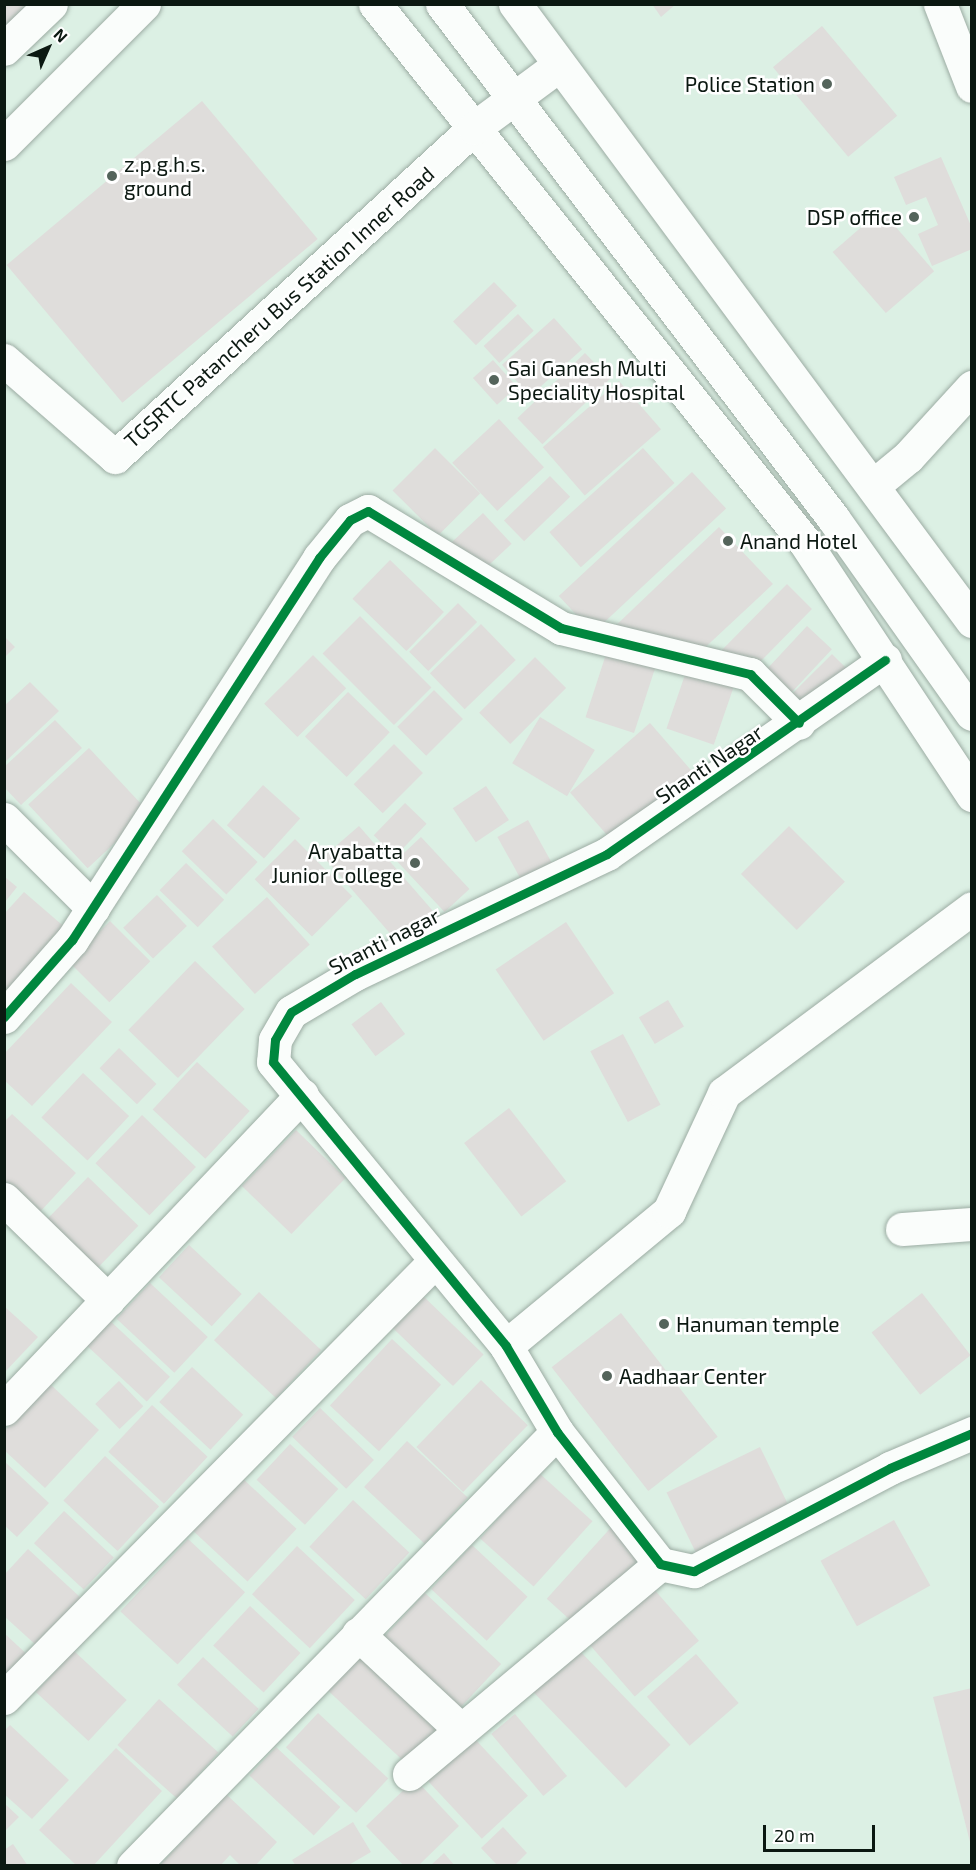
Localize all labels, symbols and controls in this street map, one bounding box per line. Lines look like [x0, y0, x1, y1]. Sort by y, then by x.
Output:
north arrow [18, 18, 78, 78]
text: N [50, 24, 72, 46]
place label: Police Station [685, 71, 815, 97]
marker: Police Station [820, 77, 834, 91]
place label: z.p.g.h.s. ground [124, 151, 206, 201]
street label: TGSRTC Patancheru Bus Station Inner Road [119, 161, 439, 453]
marker: z.p.g.h.s. ground [105, 169, 119, 183]
place label: DSP office [806, 204, 902, 230]
marker: DSP office [907, 210, 921, 224]
place label: Sai Ganesh Multi Speciality Hospital [508, 355, 685, 405]
marker: Sai Ganesh Multi Speciality Hospital [485, 371, 503, 389]
place label: Anand Hotel [740, 528, 857, 554]
marker: Anand Hotel [721, 534, 735, 548]
street label: Shanti Nagar [651, 719, 767, 809]
place label: Aryabatta Junior College [271, 838, 403, 888]
marker: Aryabatta Junior College [408, 856, 422, 870]
street label: Shanti nagar [324, 902, 444, 980]
place label: Hanuman temple [676, 1311, 840, 1337]
marker: Hanuman temple [657, 1317, 671, 1331]
place label: Aadhaar Center [619, 1363, 767, 1389]
marker: Aadhaar Center [600, 1369, 614, 1383]
scale bar [766, 1813, 878, 1851]
text: 20 m [774, 1824, 815, 1846]

